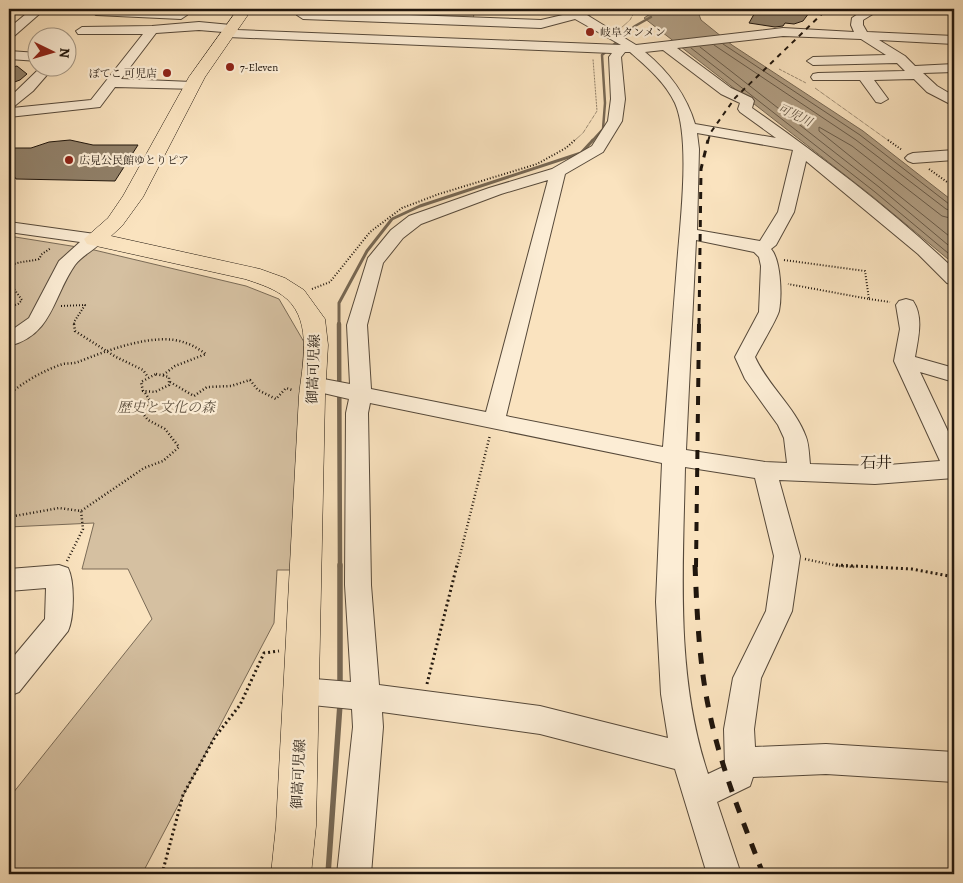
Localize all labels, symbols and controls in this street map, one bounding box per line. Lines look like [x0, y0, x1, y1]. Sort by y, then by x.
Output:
place label: 岐阜タンメン [600, 25, 666, 40]
marker: 岐阜タンメン [584, 26, 596, 38]
north arrow [28, 28, 78, 78]
text: N [55, 47, 74, 59]
place label: 7-Eleven [240, 60, 278, 75]
marker: 7-Eleven [224, 61, 236, 73]
place label: ぼてこ 可児店 [89, 66, 157, 81]
marker: ぼてこ 可児店 [161, 67, 173, 79]
water label: 可児川 [775, 100, 817, 131]
place label: 広見公民館ゆとりピア [79, 153, 189, 168]
marker: 広見公民館ゆとりピア [63, 154, 75, 166]
street label: 御嵩可児線 [303, 334, 324, 404]
park label: 歴史と文化の森 [117, 398, 217, 417]
district label: 石井 [860, 452, 892, 474]
street label: 御嵩可児線 [287, 739, 310, 809]

